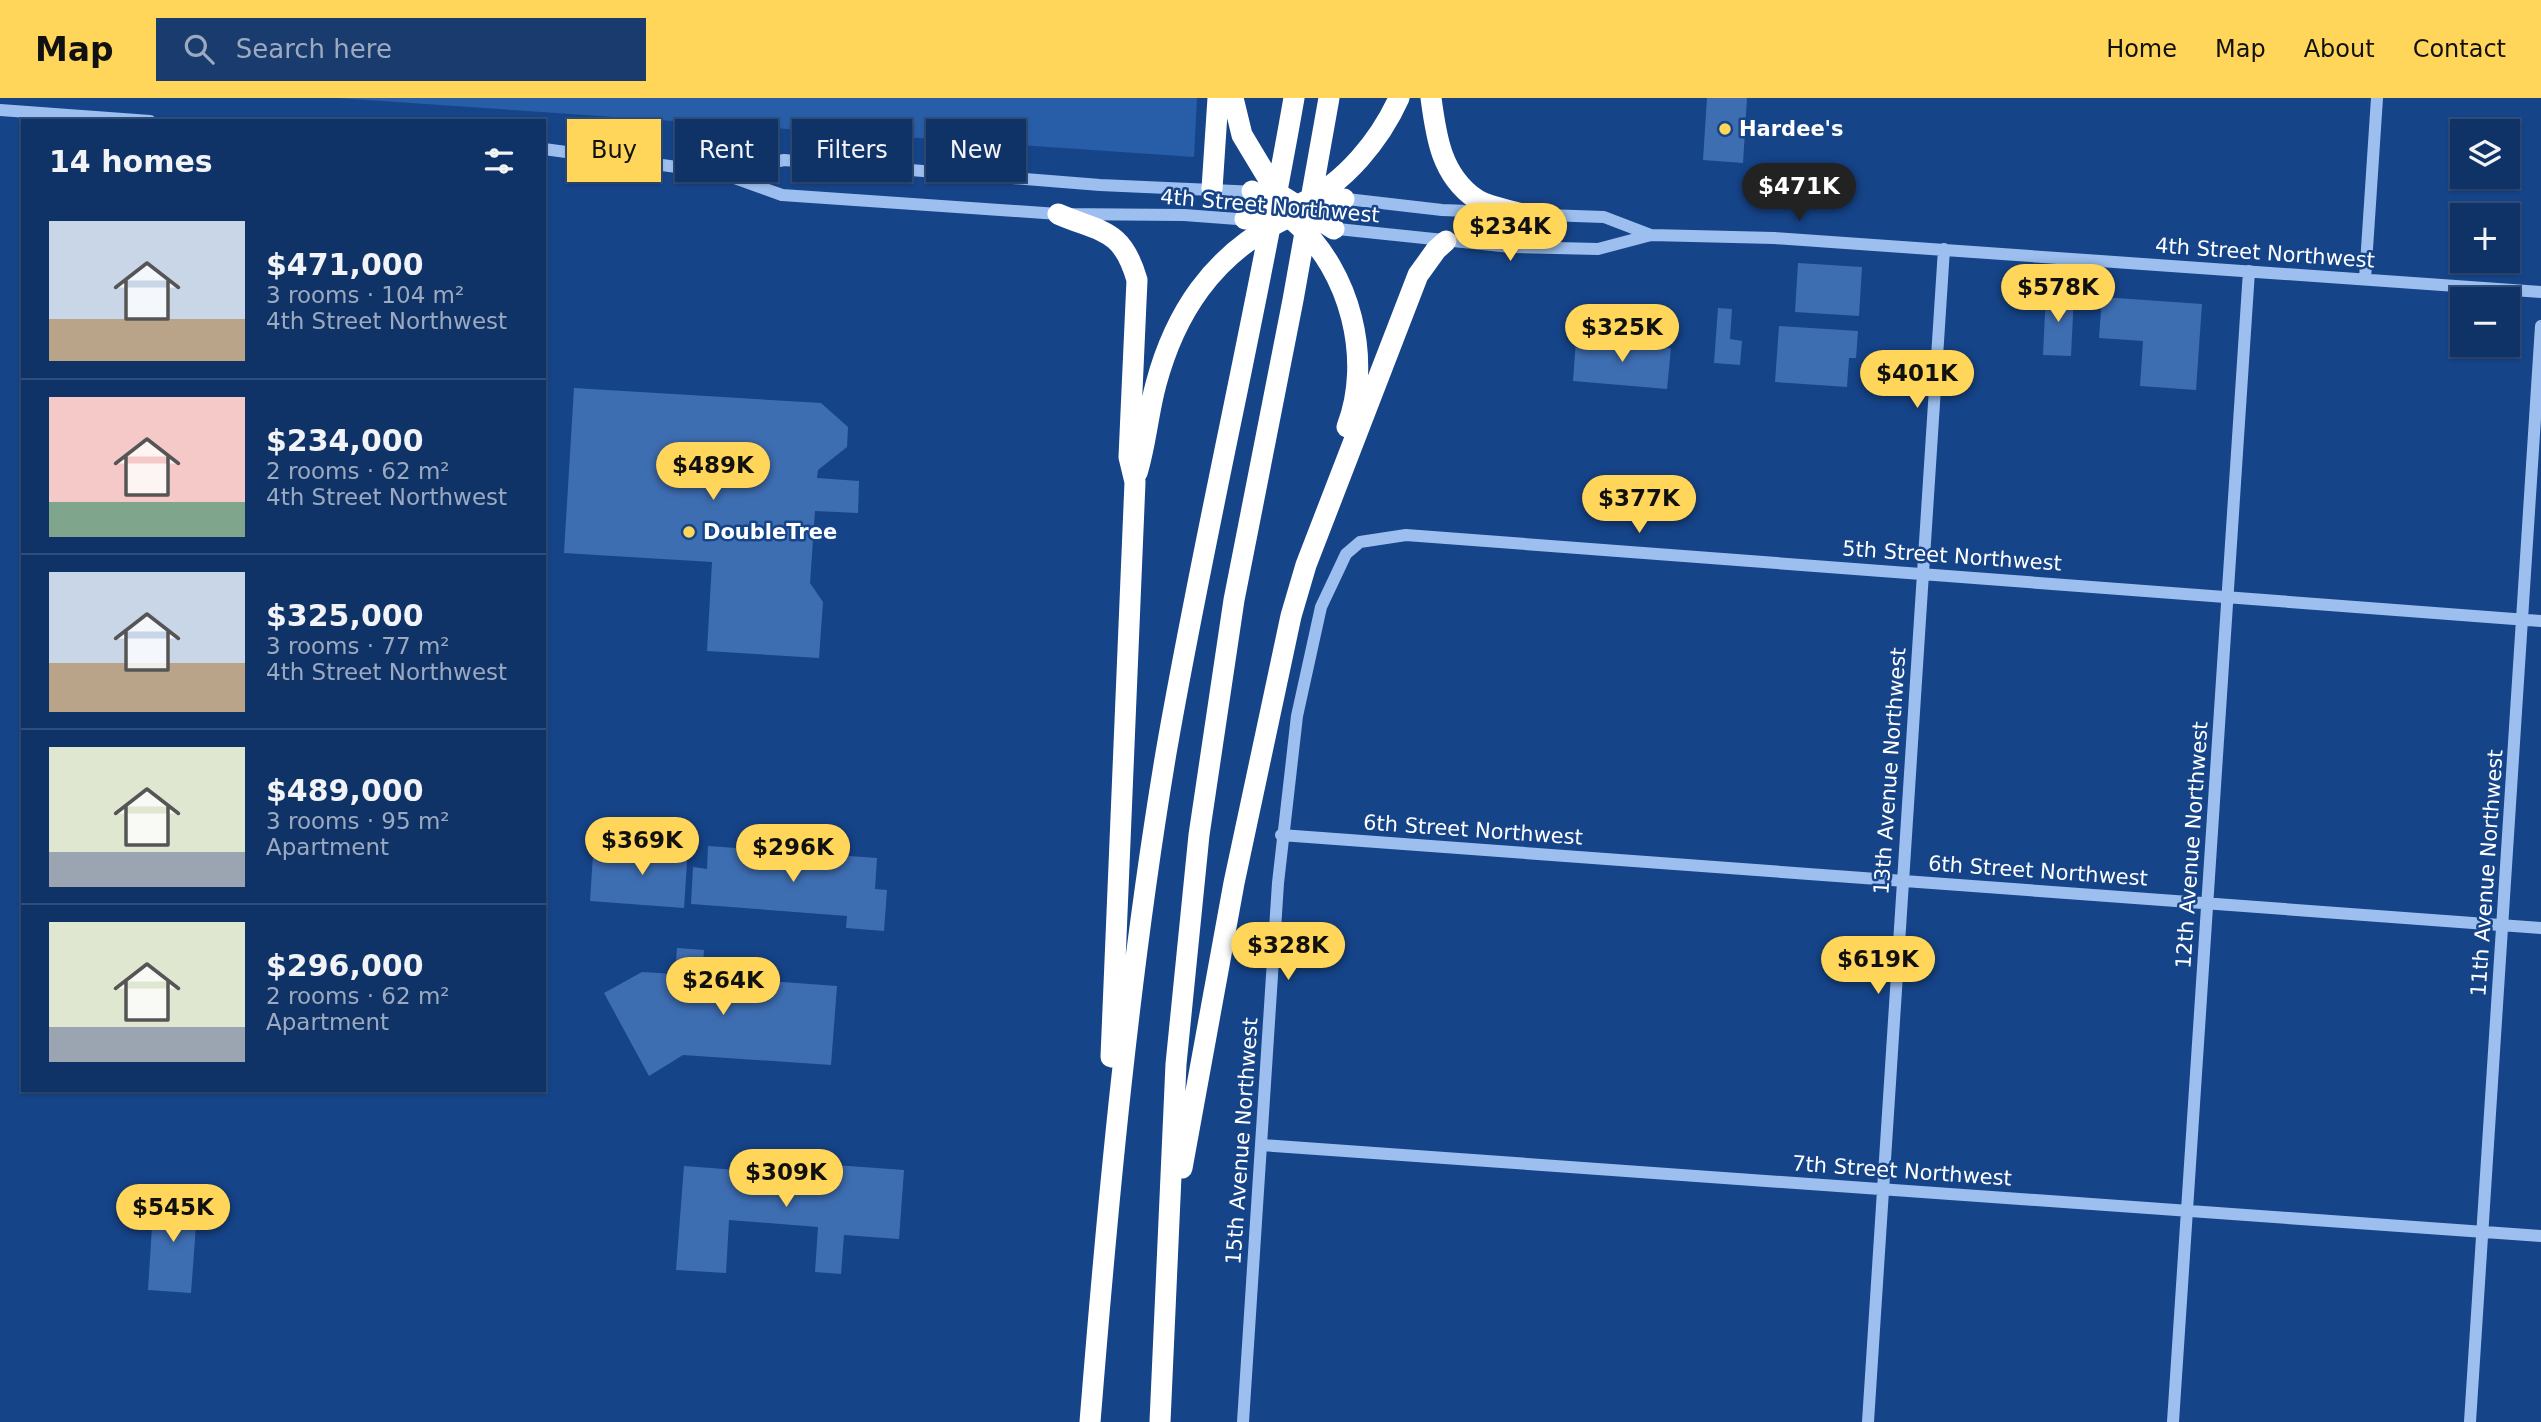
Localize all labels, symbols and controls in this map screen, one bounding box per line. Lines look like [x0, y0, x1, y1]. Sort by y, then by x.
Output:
search box [156, 18, 646, 81]
text: Map [35, 30, 114, 69]
icon: search [180, 30, 218, 68]
text: Search here [236, 34, 392, 64]
text: Home [2106, 35, 2177, 63]
text: Map [2215, 35, 2266, 63]
text: About [2304, 35, 2375, 63]
text: Contact [2413, 35, 2506, 63]
place label: Hardee's [1739, 117, 1844, 141]
chip: Buy [567, 119, 661, 182]
chip: Rent [675, 119, 778, 182]
chip: Filters [792, 119, 912, 182]
chip: New [926, 119, 1026, 182]
map controls [2450, 119, 2520, 357]
button: layers [2450, 119, 2520, 189]
marker: Hardee's [1717, 121, 1733, 137]
icon: filters [480, 142, 518, 180]
text: 14 homes [49, 144, 213, 179]
pin: $471K [1750, 164, 1848, 223]
text: $471K [1758, 173, 1840, 199]
street label: 4th Street Northwest [1159, 184, 1381, 228]
button: + [2450, 203, 2520, 273]
pin: $234K [1461, 204, 1559, 263]
text: $234K [1469, 213, 1551, 239]
street label: 4th Street Northwest [2154, 233, 2376, 273]
text: $471,000 [266, 247, 424, 282]
icon: home [105, 249, 189, 333]
pin: $578K [2009, 264, 2107, 324]
text: $578K [2017, 274, 2099, 300]
text: 3 rooms · 104 m² [266, 282, 464, 308]
button: − [2450, 287, 2520, 357]
pin: $325K [1573, 304, 1671, 364]
text: 4th Street Northwest [266, 308, 507, 334]
text: $325K [1581, 314, 1663, 340]
pin: $401K [1868, 350, 1966, 410]
text: $401K [1876, 360, 1958, 386]
text: $234,000 [266, 423, 424, 458]
icon: home [105, 425, 189, 509]
pin: $489K [664, 442, 762, 502]
text: $489K [672, 452, 754, 478]
text: 2 rooms · 62 m² [266, 458, 450, 484]
pin: $377K [1590, 476, 1688, 535]
text: 4th Street Northwest [266, 484, 507, 510]
text: $377K [1598, 485, 1680, 511]
place label: DoubleTree [703, 520, 837, 544]
marker: DoubleTree [681, 524, 697, 540]
street label: 5th Street Northwest [1841, 536, 2063, 576]
text: $325,000 [266, 598, 424, 633]
icon: home [105, 600, 189, 684]
text: 3 rooms · 77 m² [266, 633, 450, 659]
street label: 13th Avenue Northwest [1869, 647, 1911, 895]
text: 4th Street Northwest [266, 659, 507, 685]
street label: 12th Avenue Northwest [2171, 721, 2213, 969]
street label: 11th Avenue Northwest [2466, 749, 2508, 997]
text: $489,000 [266, 773, 424, 808]
icon: home [105, 775, 189, 859]
text: 3 rooms · 95 m² [266, 808, 450, 834]
street label: 6th Street Northwest [1362, 810, 1584, 850]
pin: $369K [593, 818, 691, 877]
pin: $296K [744, 824, 842, 884]
text: $369K [601, 827, 683, 853]
text: Apartment [266, 834, 389, 860]
text: $296K [752, 834, 834, 860]
street label: 6th Street Northwest [1927, 851, 2149, 891]
pin: $328K [1239, 922, 1337, 982]
text: $328K [1247, 932, 1329, 958]
pin: $619K [1829, 936, 1927, 996]
text: $619K [1837, 946, 1919, 972]
text: $296,000 [266, 948, 424, 983]
icon: home [105, 950, 189, 1034]
pin: $264K [674, 958, 772, 1017]
text: $264K [682, 967, 764, 993]
text: 2 rooms · 62 m² [266, 983, 450, 1009]
text: Apartment [266, 1009, 389, 1035]
street label: 15th Avenue Northwest [1221, 1017, 1263, 1265]
pin: $309K [737, 1150, 835, 1209]
street label: 7th Street Northwest [1791, 1151, 2013, 1191]
text: $309K [745, 1159, 827, 1185]
pin: $545K [124, 1184, 222, 1244]
text: $545K [132, 1194, 214, 1220]

